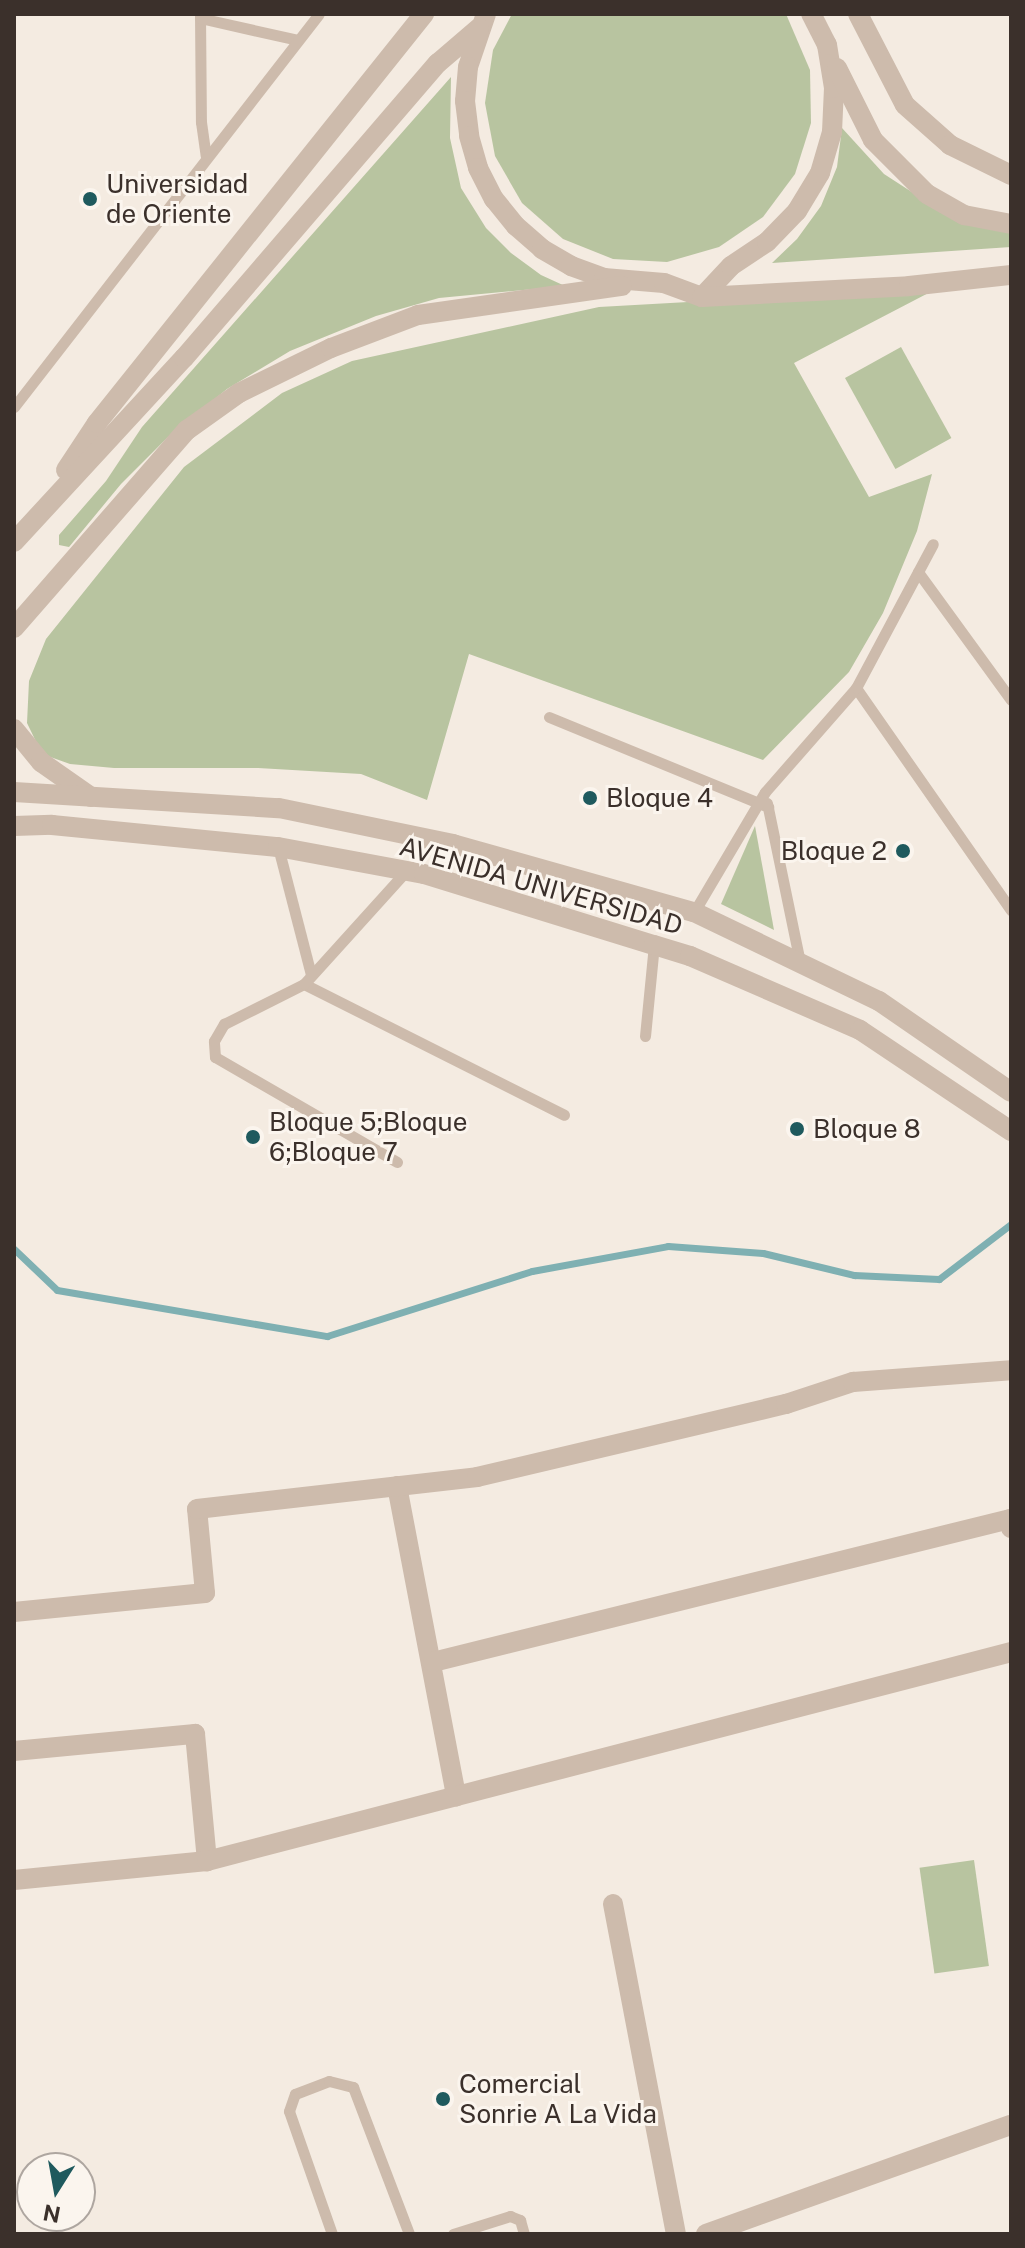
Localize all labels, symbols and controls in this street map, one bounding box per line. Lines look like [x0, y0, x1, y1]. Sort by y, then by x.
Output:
place label: Universidad de Oriente [106, 168, 248, 230]
marker: Universidad de Oriente [81, 190, 99, 208]
place label: Bloque 4 [606, 782, 713, 814]
marker: Bloque 4 [581, 789, 599, 807]
street label: AVENIDA UNIVERSIDAD [396, 831, 686, 941]
place label: Bloque 2 [781, 835, 887, 867]
marker: Bloque 2 [894, 842, 912, 860]
place label: Bloque 5;Bloque 6;Bloque 7 [269, 1106, 468, 1168]
place label: Bloque 8 [813, 1113, 921, 1145]
marker: Bloque 8 [788, 1120, 806, 1138]
marker: Bloque 5;Bloque 6;Bloque 7 [244, 1128, 262, 1146]
place label: Comercial Sonrie A La Vida [459, 2068, 658, 2130]
marker: Comercial Sonrie A La Vida [434, 2090, 452, 2108]
north arrow [16, 2152, 96, 2232]
text: N [41, 2199, 63, 2228]

